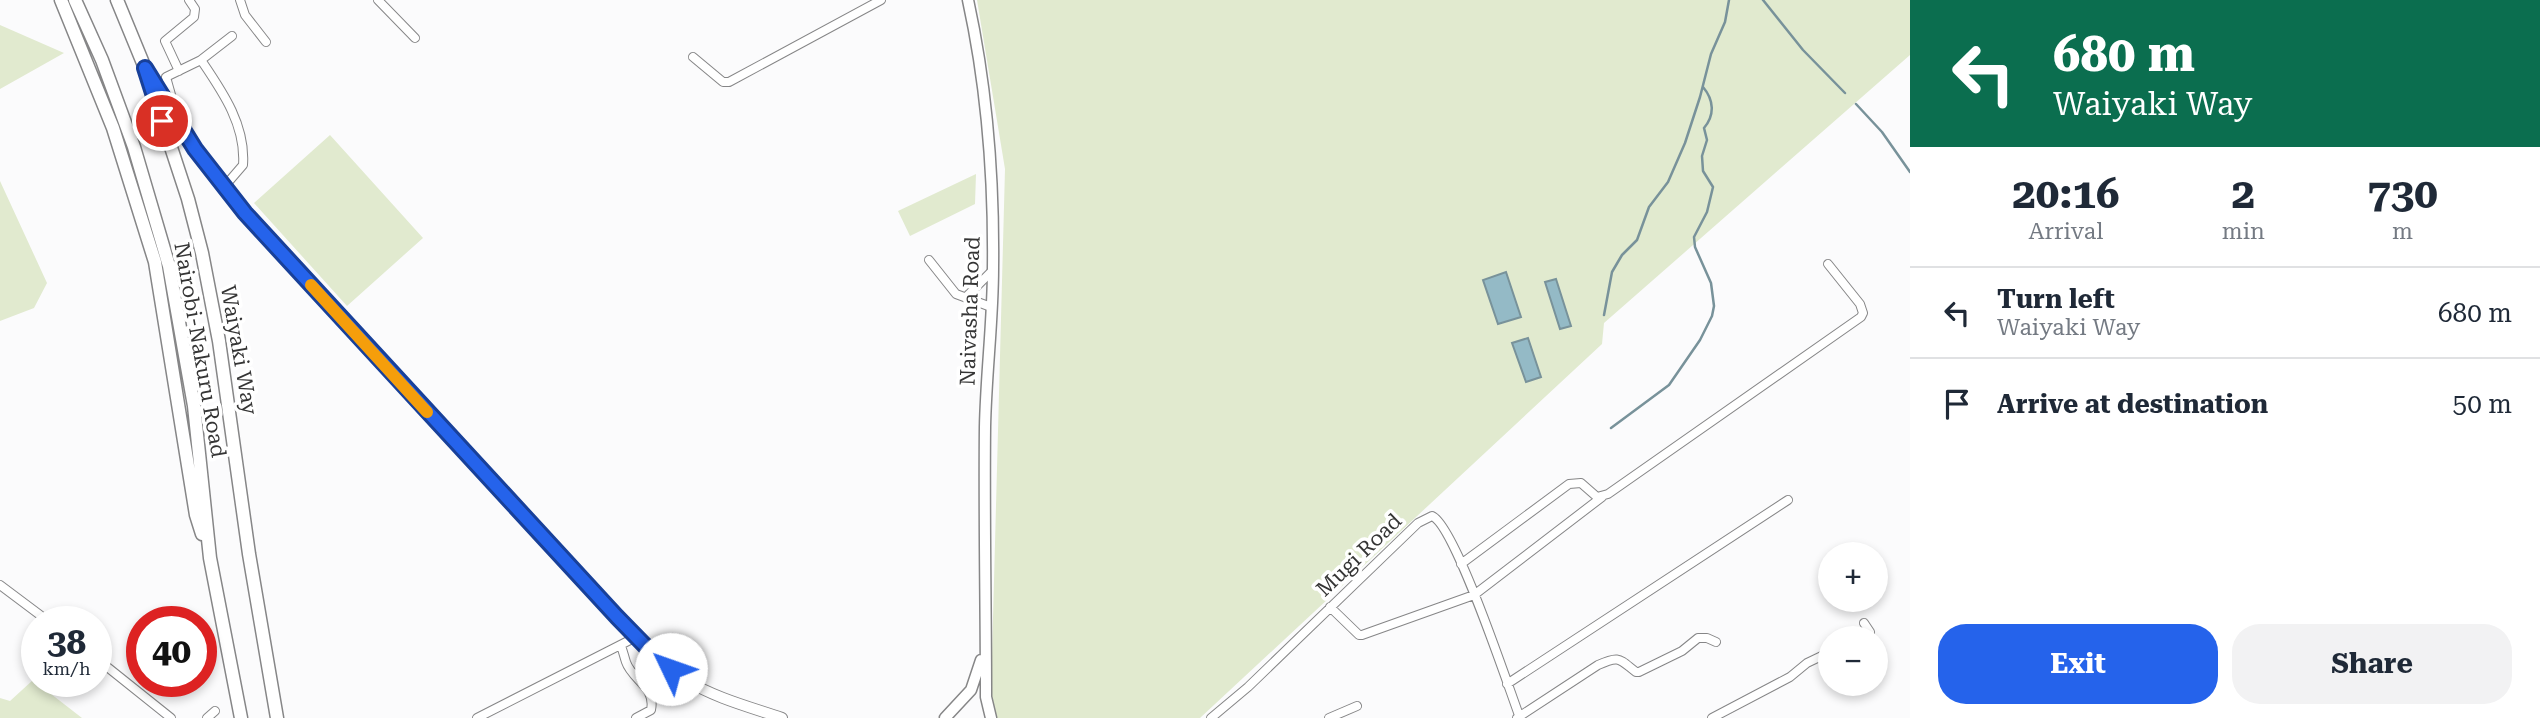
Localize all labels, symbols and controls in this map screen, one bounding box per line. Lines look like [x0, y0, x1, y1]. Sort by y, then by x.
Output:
text: 680 m [2053, 26, 2195, 83]
icon: left [1938, 28, 2029, 119]
text: Waiyaki Way [2053, 85, 2253, 123]
pin [132, 91, 192, 151]
icon: arrive [143, 102, 181, 140]
text: 20:16 [2012, 169, 2119, 218]
text: 2 [2232, 169, 2255, 218]
text: 730 [2367, 169, 2438, 218]
text: Arrival [2028, 218, 2103, 245]
text: min [2222, 218, 2265, 245]
text: m [2392, 218, 2413, 245]
street label: Naivasha Road [955, 235, 985, 386]
street label: Nairobi-Nakuru Road [169, 241, 231, 460]
street label: Waiyaki Way [216, 283, 262, 417]
text: Turn left [1997, 284, 2115, 314]
icon: left [1938, 294, 1976, 332]
text: 680 m [2438, 298, 2512, 328]
text: Waiyaki Way [1997, 314, 2140, 341]
icon: arrive [1938, 385, 1976, 423]
text: Arrive at destination [1997, 389, 2268, 419]
text: 50 m [2453, 389, 2512, 419]
street label: Mugi Road [1312, 508, 1407, 601]
map controls [1818, 542, 1888, 696]
button: + [1818, 542, 1888, 612]
speed limit sign: 40 [126, 606, 217, 697]
text: 38 [47, 622, 86, 663]
button: Exit [1938, 624, 2218, 704]
button: Share [2232, 624, 2512, 704]
button: − [1818, 626, 1888, 696]
position arrow [634, 632, 708, 706]
text: km/h [42, 658, 91, 679]

